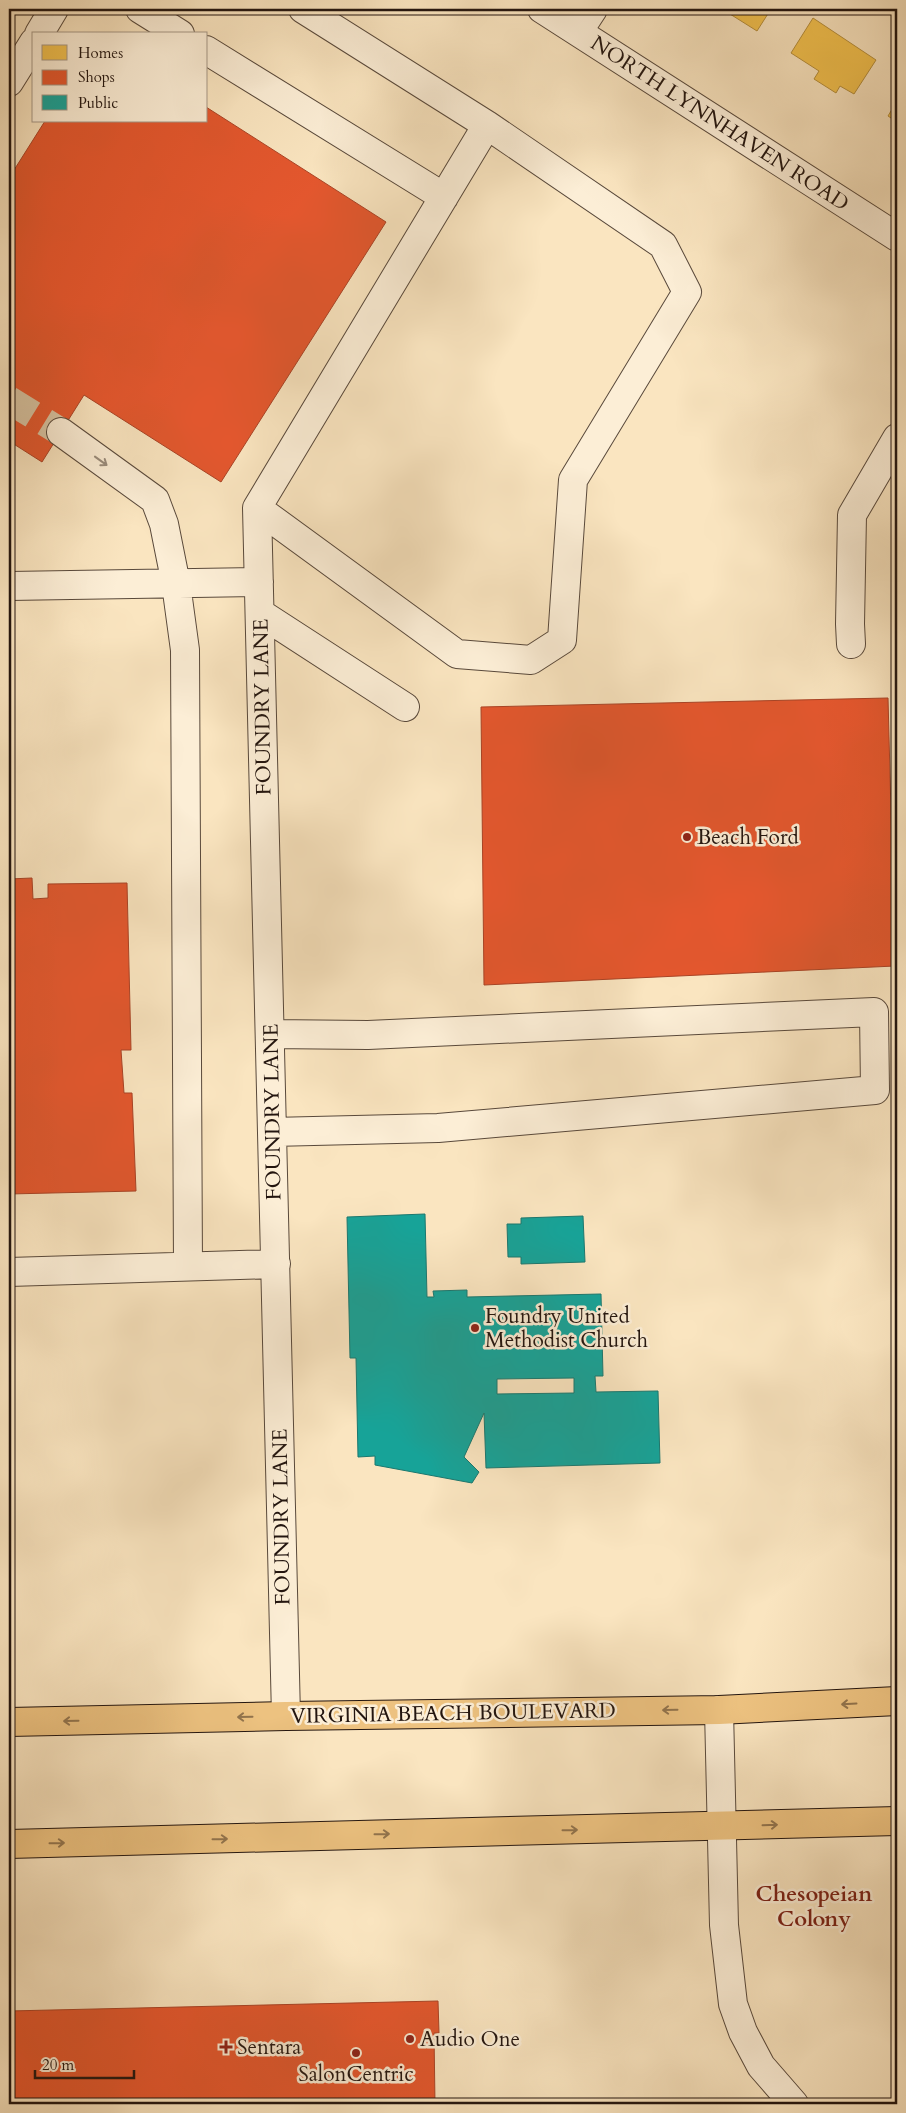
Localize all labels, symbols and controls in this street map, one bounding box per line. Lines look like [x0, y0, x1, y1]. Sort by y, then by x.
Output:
street label: NORTH LYNNHAVEN ROAD [585, 29, 854, 218]
legend [32, 32, 208, 122]
text: Homes [78, 43, 123, 63]
text: Shops [78, 67, 115, 87]
text: Public [78, 93, 118, 113]
one-way arrow [94, 455, 107, 466]
street label: FOUNDRY LANE [246, 618, 279, 796]
place label: Beach Ford [697, 823, 799, 852]
marker: Beach Ford [681, 831, 693, 843]
street label: FOUNDRY LANE [256, 1023, 289, 1201]
place label: Foundry United Methodist Church [485, 1302, 649, 1355]
marker: Foundry United Methodist Church [469, 1322, 481, 1334]
street label: FOUNDRY LANE [265, 1428, 298, 1606]
street label: VIRGINIA BEACH BOULEVARD [290, 1696, 616, 1731]
one-way arrow [841, 1699, 857, 1708]
one-way arrow [662, 1705, 678, 1715]
one-way arrow [237, 1712, 253, 1721]
one-way arrow [64, 1716, 80, 1726]
one-way arrow [762, 1820, 778, 1830]
one-way arrow [562, 1825, 578, 1835]
one-way arrow [374, 1830, 390, 1839]
one-way arrow [212, 1834, 228, 1843]
one-way arrow [49, 1838, 65, 1847]
district label: Chesopeian Colony [756, 1879, 872, 1934]
place label: Audio One [420, 2025, 520, 2054]
place label: Sentara [237, 2033, 301, 2062]
marker: Audio One [404, 2033, 416, 2045]
marker: Sentara [219, 2040, 233, 2054]
marker: SalonCentric [350, 2047, 362, 2059]
scale bar [35, 2048, 134, 2080]
text: 20 m [42, 2055, 74, 2075]
place label: SalonCentric [298, 2060, 414, 2089]

